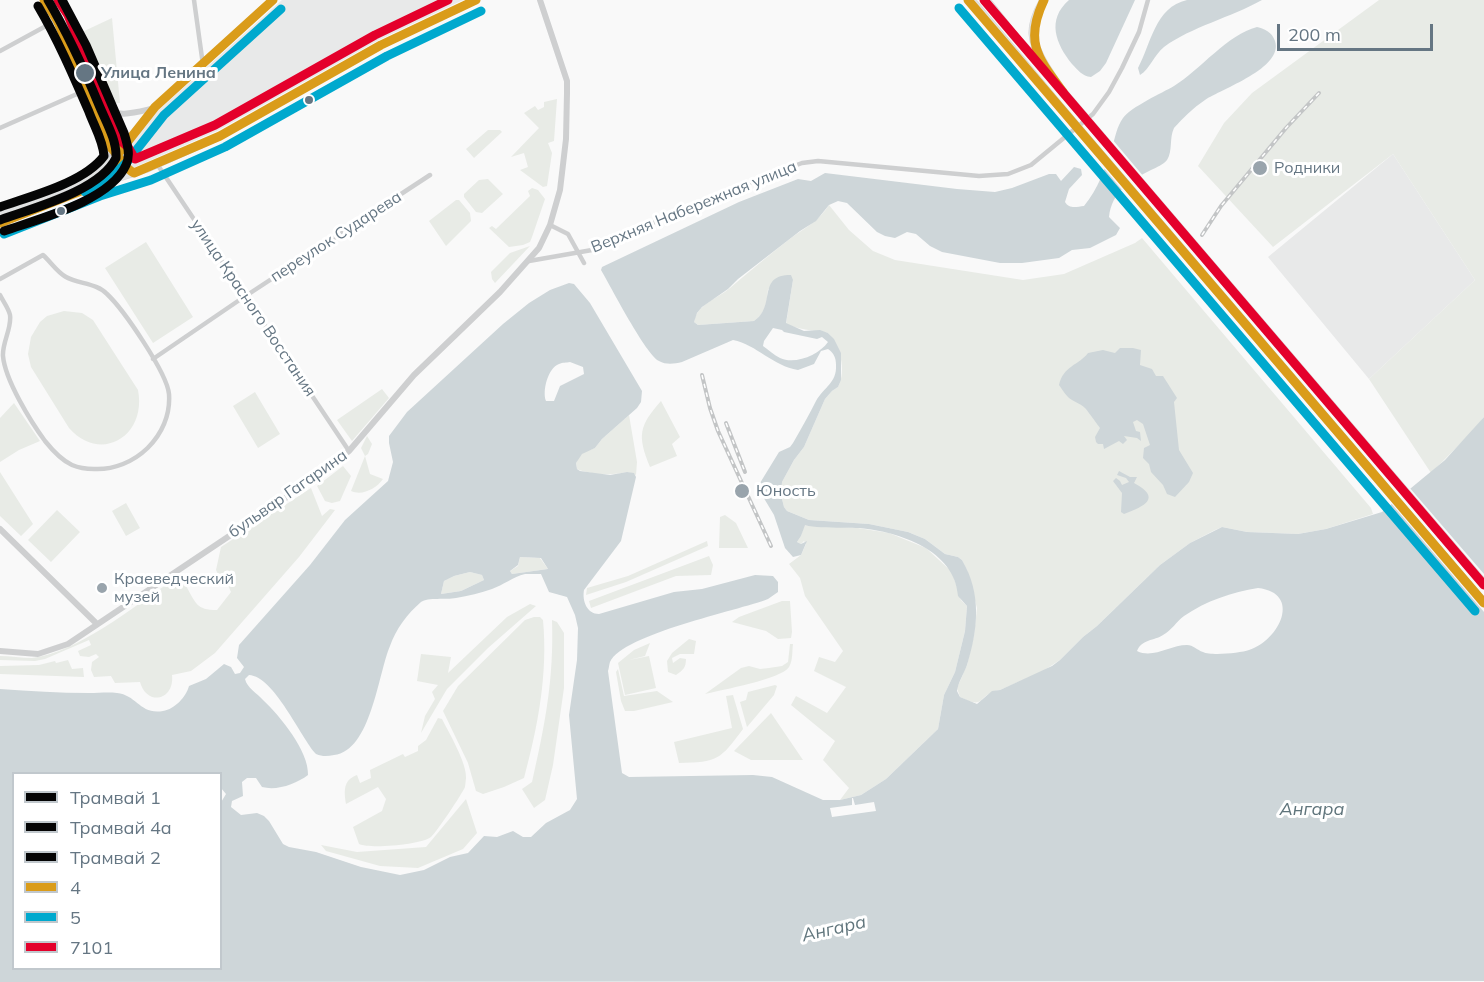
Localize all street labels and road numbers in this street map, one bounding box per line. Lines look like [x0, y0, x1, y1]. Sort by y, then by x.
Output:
street label: Верхняя Набережная улица [588, 157, 800, 257]
street label: переулок Сударева [267, 187, 405, 287]
street label: улица Красного Восстания [186, 216, 320, 400]
street label: бульвар Гагарина [225, 446, 351, 542]

